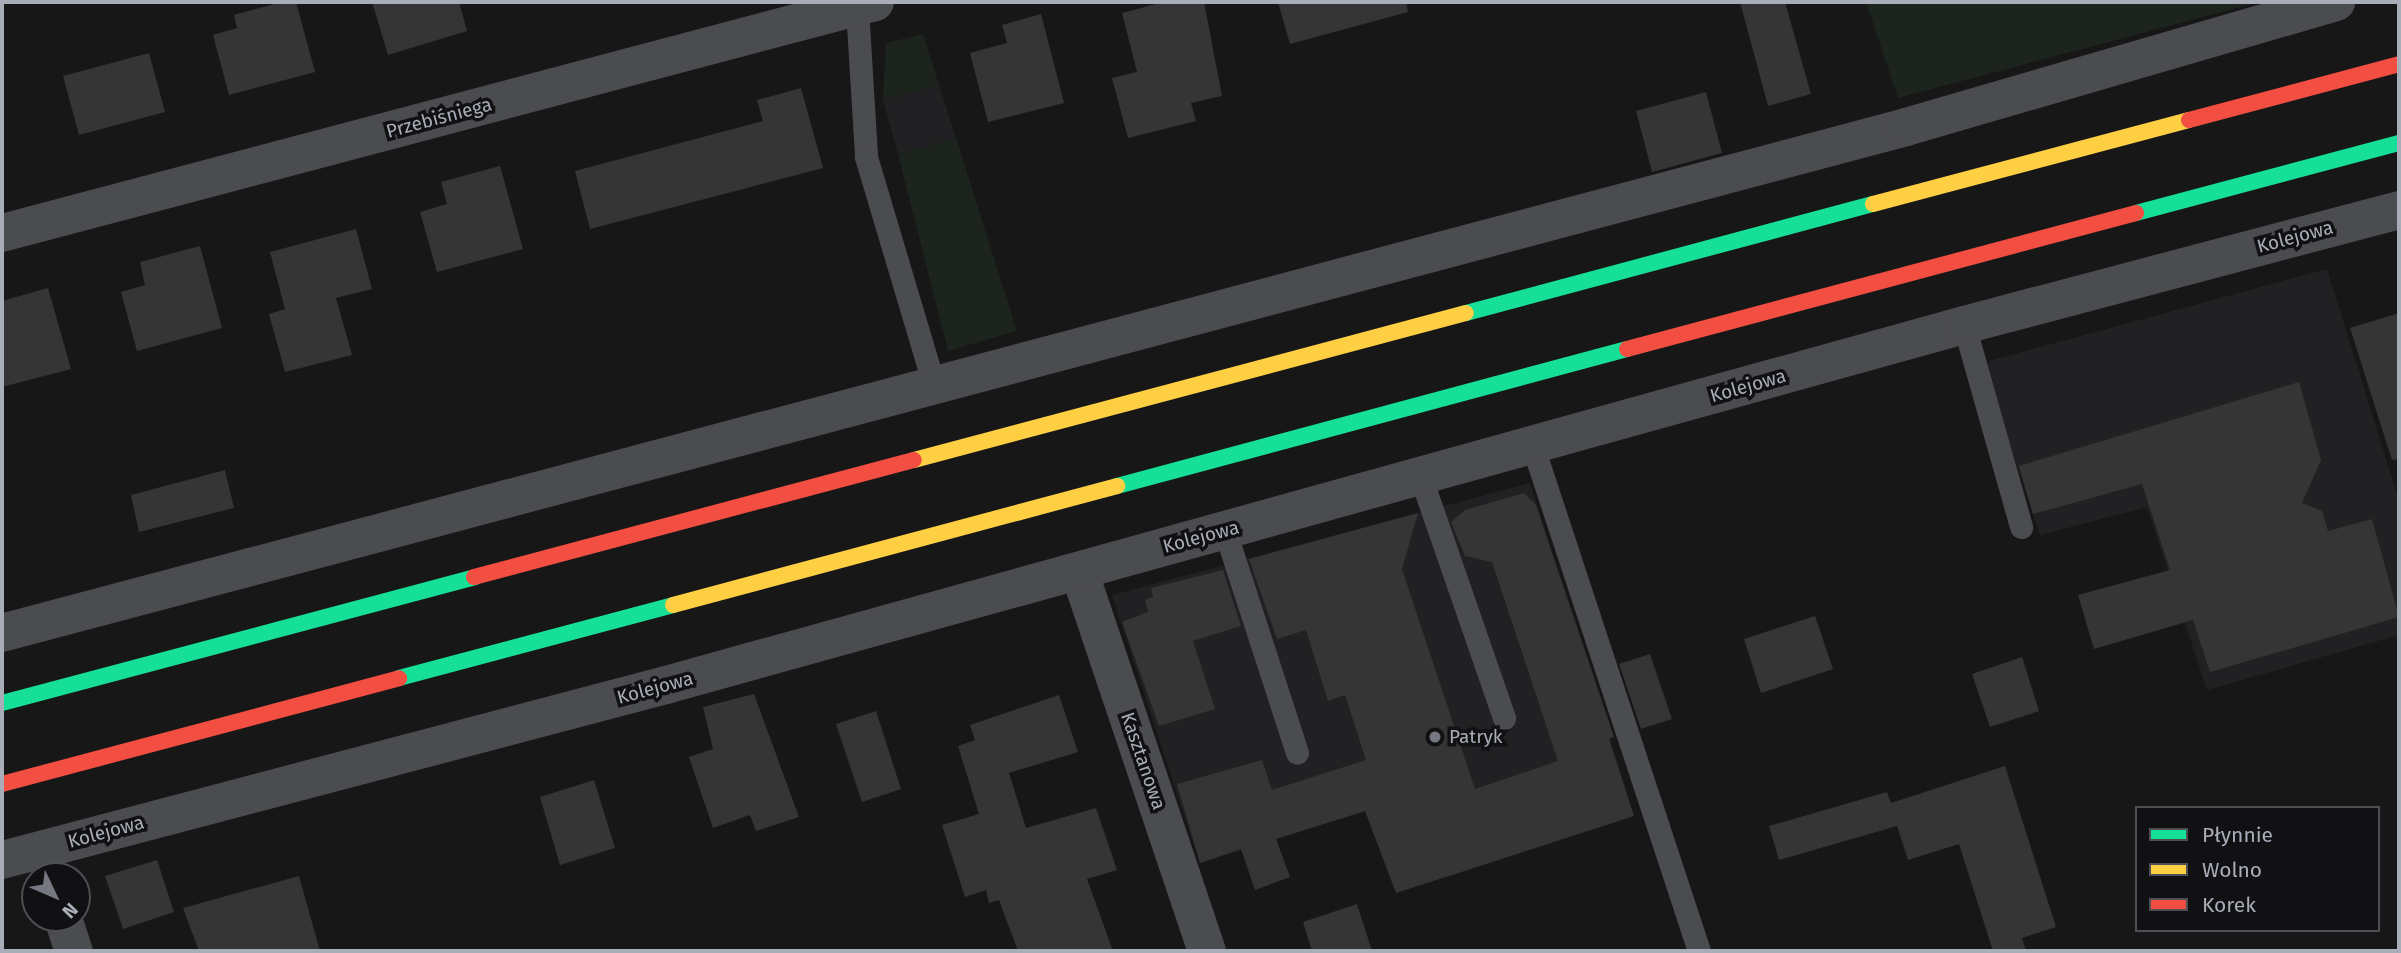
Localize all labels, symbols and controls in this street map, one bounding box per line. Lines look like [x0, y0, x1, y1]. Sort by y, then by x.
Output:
street label: Przebiśniega [384, 93, 494, 143]
street label: Kolejowa [2254, 216, 2336, 258]
street label: Kolejowa [1707, 364, 1789, 408]
street label: Kolejowa [1160, 516, 1242, 558]
street label: Kolejowa [614, 667, 696, 709]
street label: Kasztanowa [1116, 709, 1170, 813]
place label: Patryk [1449, 726, 1503, 748]
marker: Patryk [1427, 729, 1443, 745]
legend [2135, 806, 2380, 932]
street label: Kolejowa [65, 811, 147, 853]
text: Płynnie [2202, 822, 2273, 848]
text: Wolno [2202, 857, 2262, 883]
north arrow [21, 862, 91, 932]
text: Korek [2202, 892, 2256, 918]
text: N [57, 898, 83, 923]

